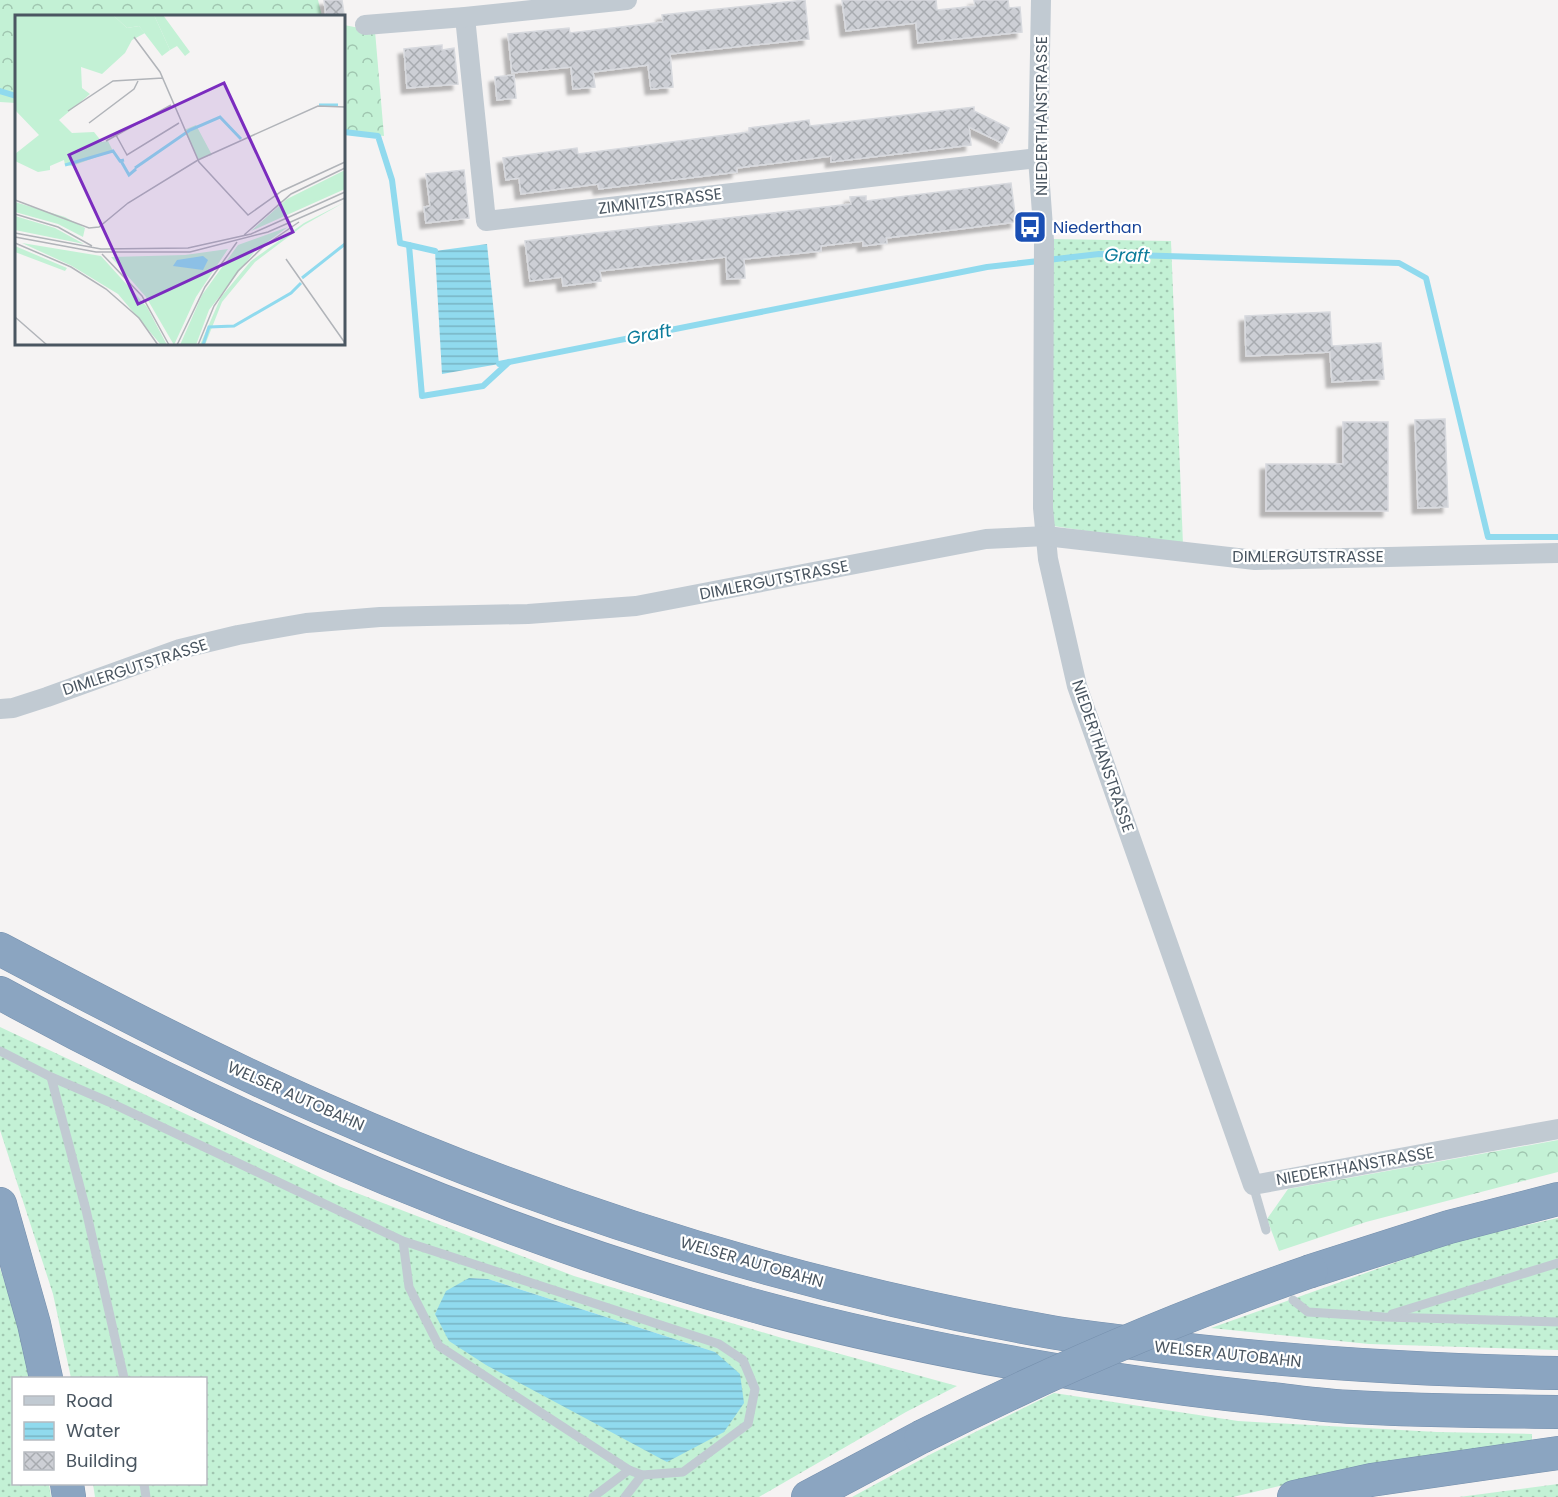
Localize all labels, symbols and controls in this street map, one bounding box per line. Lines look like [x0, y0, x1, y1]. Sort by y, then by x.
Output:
inset map [15, 15, 345, 345]
street label: NIEDERTHANSTRASSE [1030, 36, 1053, 196]
street label: ZIMNITZSTRASSE [597, 182, 723, 220]
bus stop icon: Niederthan [1012, 209, 1048, 245]
place label: Niederthan [1053, 216, 1142, 239]
water label: Graft [1104, 242, 1150, 268]
water label: Graft [624, 317, 674, 351]
street label: DIMLERGUTSTRASSE [1232, 545, 1384, 568]
street label: DIMLERGUTSTRASSE [698, 554, 850, 606]
street label: DIMLERGUTSTRASSE [59, 633, 211, 701]
street label: NIEDERTHANSTRASSE [1066, 677, 1140, 835]
street label: WELSER AUTOBAHN [224, 1055, 368, 1137]
street label: NIEDERTHANSTRASSE [1274, 1141, 1436, 1191]
street label: WELSER AUTOBAHN [678, 1231, 826, 1293]
street label: WELSER AUTOBAHN [1153, 1335, 1303, 1373]
legend [12, 1377, 207, 1485]
text: Road [66, 1388, 113, 1413]
text: Water [66, 1418, 120, 1443]
text: Building [66, 1448, 138, 1473]

